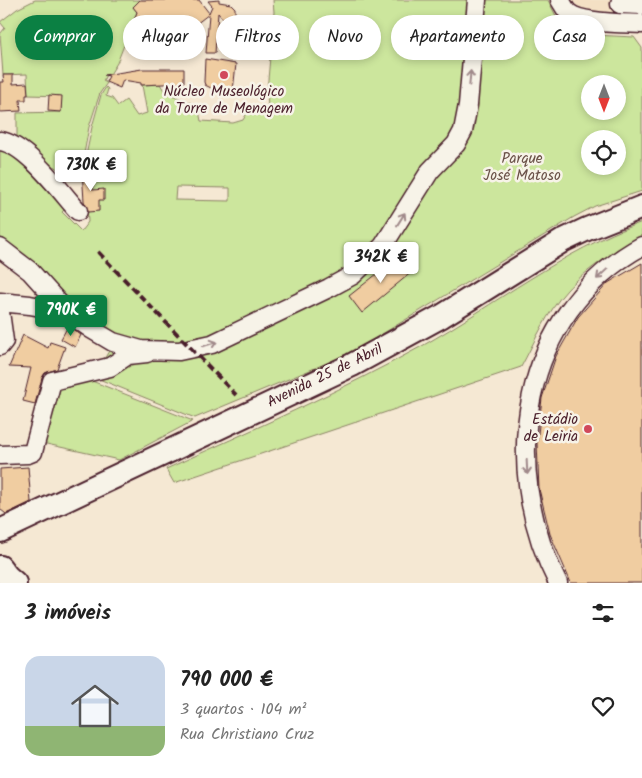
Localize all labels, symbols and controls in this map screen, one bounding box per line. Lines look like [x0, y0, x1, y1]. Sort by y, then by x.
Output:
chip: Comprar [15, 15, 113, 60]
chip: Alugar [123, 15, 206, 60]
chip: Filtros [216, 15, 299, 60]
chip: Novo [309, 15, 381, 60]
chip: Apartamento [391, 15, 524, 60]
chip: Casa [534, 15, 605, 60]
marker: Núcleo Museológico da Torre de Menagem [218, 69, 230, 81]
one-way arrow [466, 70, 475, 86]
north arrow [581, 75, 626, 120]
map controls [581, 75, 626, 175]
place label: Núcleo Museológico da Torre de Menagem [155, 80, 293, 121]
button: locate [581, 130, 626, 175]
park label: Parque José Matoso [483, 147, 561, 188]
pin: 730K € [50, 150, 132, 192]
text: 730K € [66, 153, 116, 178]
one-way arrow [396, 213, 406, 227]
pin: 342K € [340, 242, 422, 284]
text: 342K € [355, 245, 407, 270]
one-way arrow [595, 268, 608, 280]
pin: 790K € [30, 294, 112, 337]
text: 790K € [46, 298, 96, 323]
street label: Avenida 25 de Abril [263, 337, 387, 415]
one-way arrow [202, 338, 218, 348]
place label: Estádio de Leiria [524, 408, 578, 449]
marker: Estádio de Leiria [582, 423, 594, 435]
one-way arrow [523, 458, 532, 474]
text: 3 imóveis [25, 597, 111, 630]
icon: filters [589, 599, 617, 627]
text: 790 000 € [180, 664, 273, 697]
icon: home [65, 676, 125, 736]
icon: heart [589, 692, 617, 720]
text: 3 quartos · 104 m² [180, 697, 306, 722]
text: Rua Christiano Cruz [180, 722, 314, 747]

